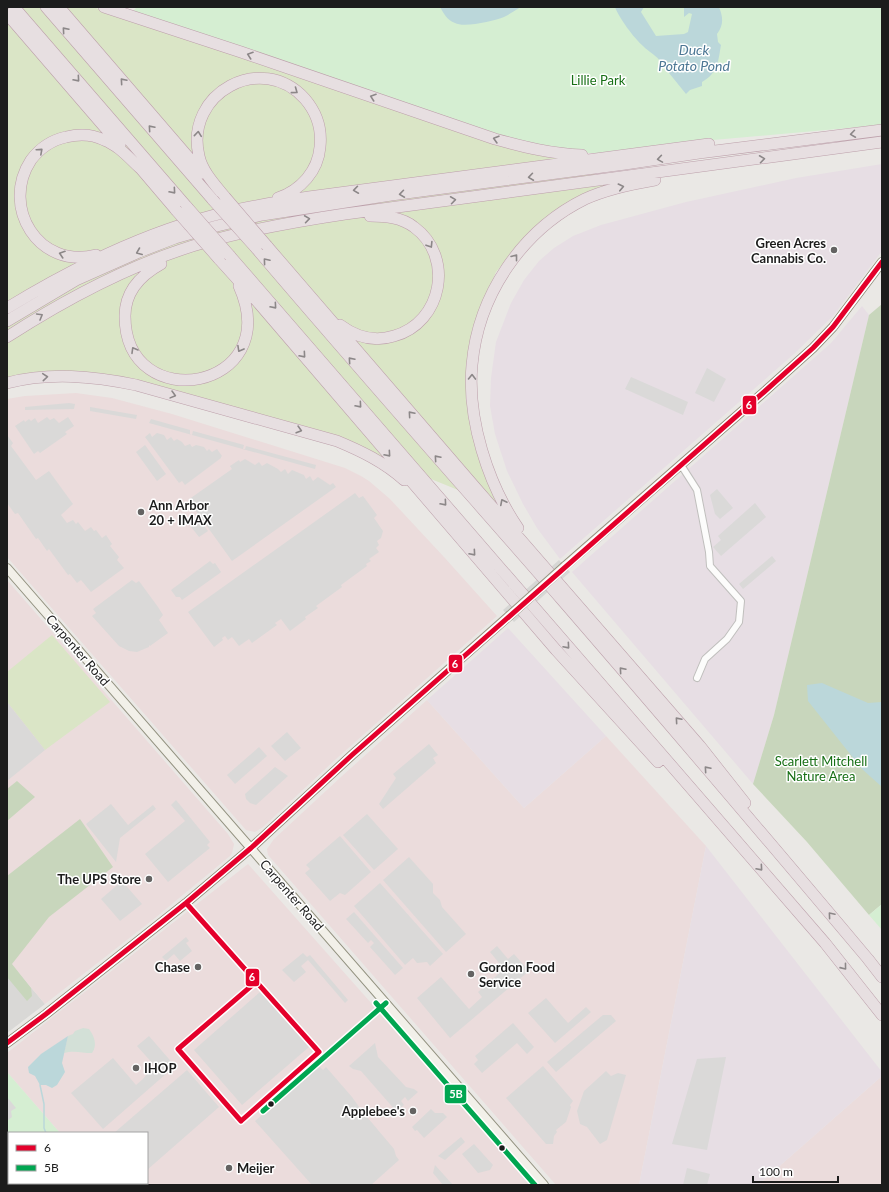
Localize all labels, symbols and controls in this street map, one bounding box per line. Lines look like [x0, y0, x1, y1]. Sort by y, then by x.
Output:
one-way arrow [63, 27, 70, 34]
water label: Duck Potato Pond [658, 41, 730, 74]
one-way arrow [246, 51, 253, 60]
park label: Lillie Park [571, 72, 626, 88]
one-way arrow [72, 74, 79, 82]
one-way arrow [120, 78, 127, 85]
one-way arrow [291, 86, 298, 94]
one-way arrow [369, 93, 376, 102]
one-way arrow [148, 125, 155, 133]
one-way arrow [850, 129, 856, 138]
one-way arrow [193, 131, 202, 137]
one-way arrow [493, 135, 500, 144]
one-way arrow [35, 148, 43, 155]
one-way arrow [656, 154, 663, 163]
one-way arrow [759, 155, 766, 164]
one-way arrow [528, 172, 534, 181]
one-way arrow [618, 183, 624, 191]
one-way arrow [353, 185, 359, 194]
one-way arrow [169, 186, 176, 194]
one-way arrow [399, 189, 405, 198]
one-way arrow [450, 196, 456, 205]
one-way arrow [304, 215, 310, 224]
place label: Green Acres Cannabis Co. [751, 235, 826, 266]
one-way arrow [425, 240, 432, 247]
marker: Green Acres Cannabis Co. [829, 245, 839, 255]
one-way arrow [136, 248, 143, 256]
one-way arrow [59, 251, 66, 259]
one-way arrow [510, 254, 517, 261]
one-way arrow [264, 258, 271, 266]
one-way arrow [269, 302, 276, 309]
one-way arrow [36, 313, 43, 321]
one-way arrow [238, 345, 245, 352]
one-way arrow [131, 347, 138, 354]
one-way arrow [298, 351, 305, 358]
one-way arrow [349, 358, 356, 365]
one-way arrow [42, 373, 48, 382]
one-way arrow [468, 374, 476, 380]
one-way arrow [170, 390, 177, 398]
line badge: 6 [742, 395, 757, 415]
text: 6 [746, 398, 753, 411]
one-way arrow [354, 400, 361, 407]
one-way arrow [409, 411, 416, 418]
one-way arrow [295, 425, 302, 433]
one-way arrow [383, 449, 390, 456]
one-way arrow [435, 456, 442, 463]
place label: Ann Arbor 20 + IMAX [148, 497, 212, 528]
one-way arrow [439, 498, 446, 506]
one-way arrow [500, 499, 508, 506]
marker: Ann Arbor 20 + IMAX [136, 507, 146, 517]
one-way arrow [468, 549, 475, 556]
street label: Carpenter Road [43, 611, 113, 689]
one-way arrow [563, 641, 570, 648]
line badge: 6 [448, 654, 463, 673]
text: 6 [452, 657, 459, 670]
one-way arrow [620, 668, 627, 675]
one-way arrow [676, 718, 683, 725]
park label: Scarlett Mitchell Nature Area [775, 753, 867, 784]
one-way arrow [704, 767, 711, 774]
street label: Carpenter Road [257, 856, 327, 934]
one-way arrow [755, 863, 762, 871]
place label: The UPS Store [57, 871, 141, 887]
marker: The UPS Store [144, 874, 154, 884]
one-way arrow [828, 912, 835, 919]
place label: Chase [155, 959, 190, 975]
place label: Gordon Food Service [479, 959, 555, 990]
marker: Chase [193, 962, 203, 972]
one-way arrow [840, 962, 847, 969]
line badge: 6 [245, 968, 260, 987]
marker: Gordon Food Service [466, 969, 476, 979]
text: 6 [249, 970, 256, 983]
place label: IHOP [144, 1060, 176, 1076]
marker: IHOP [131, 1063, 141, 1073]
line badge: 5B [444, 1084, 467, 1104]
text: 5B [449, 1087, 463, 1100]
unlabelled marker [266, 1099, 276, 1109]
place label: Applebee's [341, 1103, 405, 1119]
marker: Applebee's [408, 1106, 418, 1116]
legend [8, 1132, 148, 1184]
text: 6 [44, 1140, 51, 1155]
unlabelled marker [497, 1143, 507, 1153]
scale bar [753, 1158, 838, 1184]
text: 5B [44, 1160, 59, 1175]
place label: Meijer [237, 1160, 275, 1176]
marker: Meijer [224, 1163, 234, 1173]
text: 100 m [759, 1164, 793, 1179]

